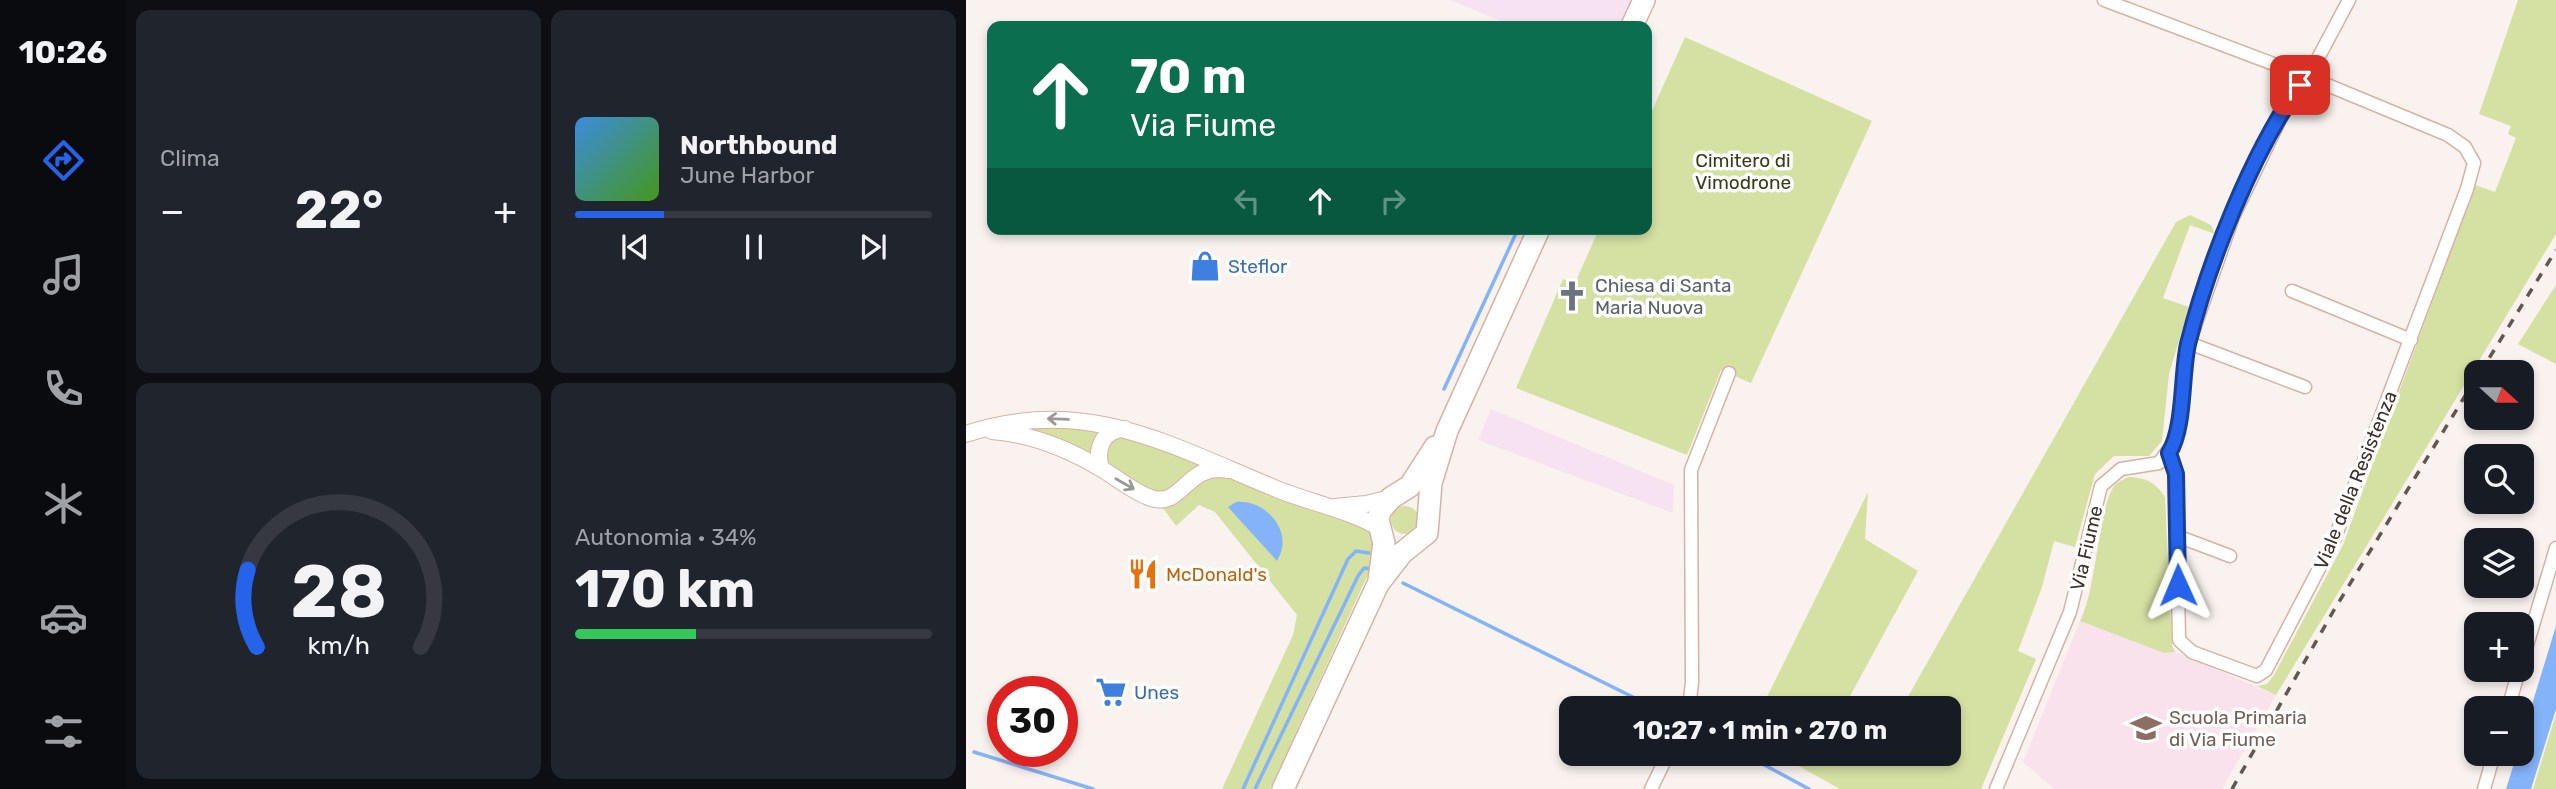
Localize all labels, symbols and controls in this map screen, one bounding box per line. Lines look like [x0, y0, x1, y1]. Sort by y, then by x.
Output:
text: 10:26 [19, 33, 107, 71]
text: 70 m [1130, 47, 1247, 105]
icon: ahead [1015, 49, 1106, 140]
pin [2270, 55, 2330, 115]
icon: arrive [2281, 66, 2319, 104]
text: Via Fiume [1130, 106, 1276, 144]
text: Northbound [680, 130, 838, 161]
icon: directions [39, 136, 88, 185]
text: Clima [160, 144, 220, 172]
park label: Cimitero di Vimodrone [1695, 149, 1791, 194]
text: June Harbor [680, 161, 814, 189]
text: 22° [295, 179, 384, 241]
icon: left [1228, 182, 1266, 220]
icon: ahead [1301, 182, 1339, 220]
icon: right [1374, 182, 1412, 220]
text: − [160, 188, 185, 234]
text: + [493, 188, 517, 234]
icon: previous [616, 228, 654, 266]
icon: pause [735, 228, 773, 266]
icon: next [854, 228, 892, 266]
shop icon: Steflor [1188, 249, 1222, 283]
icon: music [39, 250, 88, 299]
place label: Steflor [1228, 255, 1288, 278]
place label: Chiesa di Santa Maria Nuova [1595, 274, 1731, 319]
church icon: Chiesa di Santa Maria Nuova [1555, 279, 1589, 313]
north arrow [2464, 360, 2534, 430]
map controls [2464, 360, 2534, 766]
icon: phone [39, 364, 88, 413]
street label: Viale della Resistenza [2309, 388, 2402, 573]
one-way arrow [1046, 412, 1069, 425]
button: search [2464, 444, 2534, 514]
one-way arrow [1115, 477, 1135, 491]
icon: climate [39, 479, 88, 528]
street label: Via Fiume [2066, 503, 2107, 593]
text: Autonomia · 34% [575, 523, 757, 551]
button: layers [2464, 528, 2534, 598]
position arrow [2141, 548, 2215, 622]
text: 28 [290, 549, 387, 635]
restaurant icon: McDonald's [1126, 557, 1160, 591]
text: 170 km [575, 558, 755, 620]
place label: McDonald's [1166, 563, 1267, 586]
icon: car [39, 593, 88, 642]
button: + [2464, 612, 2534, 682]
text: km/h [307, 631, 370, 660]
supermarket icon: Unes [1094, 675, 1128, 709]
speed limit sign: 30 [987, 676, 1078, 767]
place label: Unes [1134, 681, 1179, 704]
button: − [2464, 696, 2534, 766]
place label: Scuola Primaria di Via Fiume [2169, 706, 2307, 751]
icon: filters [39, 707, 88, 756]
school or university icon: Scuola Primaria di Via Fiume [2129, 711, 2163, 745]
text: 10:27 · 1 min · 270 m [1633, 715, 1887, 746]

